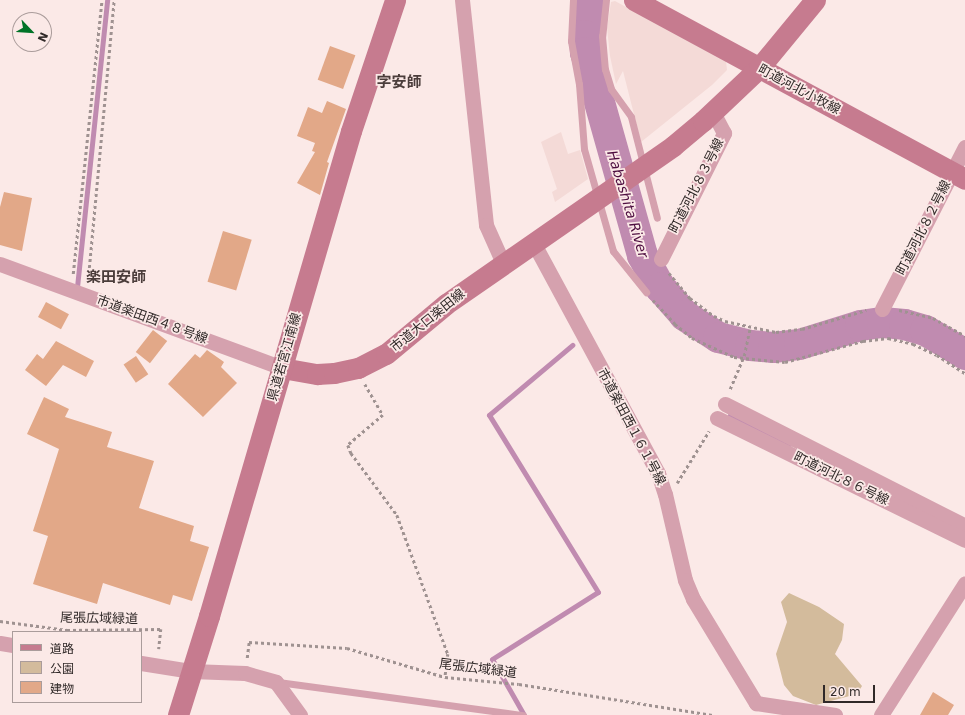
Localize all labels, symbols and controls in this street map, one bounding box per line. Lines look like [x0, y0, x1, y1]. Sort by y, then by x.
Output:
north arrow [12, 12, 52, 52]
text: N [35, 30, 50, 44]
street label: 町道河北小牧線 [755, 62, 843, 118]
district label: 字安師 [377, 74, 421, 92]
street label: 町道河北８３号線 [666, 136, 728, 236]
water label: Habashita River [604, 148, 652, 260]
street label: 町道河北８２号線 [893, 178, 955, 278]
district label: 楽田安師 [86, 269, 146, 287]
street label: 市道大口楽田線 [388, 286, 468, 356]
street label: 市道楽田西４８号線 [94, 293, 210, 347]
street label: 県道若宮江南線 [265, 311, 305, 403]
street label: 市道楽田西１６１号線 [594, 366, 668, 488]
street label: 町道河北８６号線 [791, 449, 891, 509]
street label: 尾張広域緑道 [60, 611, 138, 627]
legend [12, 631, 142, 703]
text: 道路 [50, 642, 74, 656]
street label: 尾張広域緑道 [438, 657, 518, 681]
text: 公園 [50, 662, 74, 676]
scale bar [825, 677, 877, 703]
text: 建物 [50, 682, 74, 696]
text: 20 m [830, 685, 861, 699]

